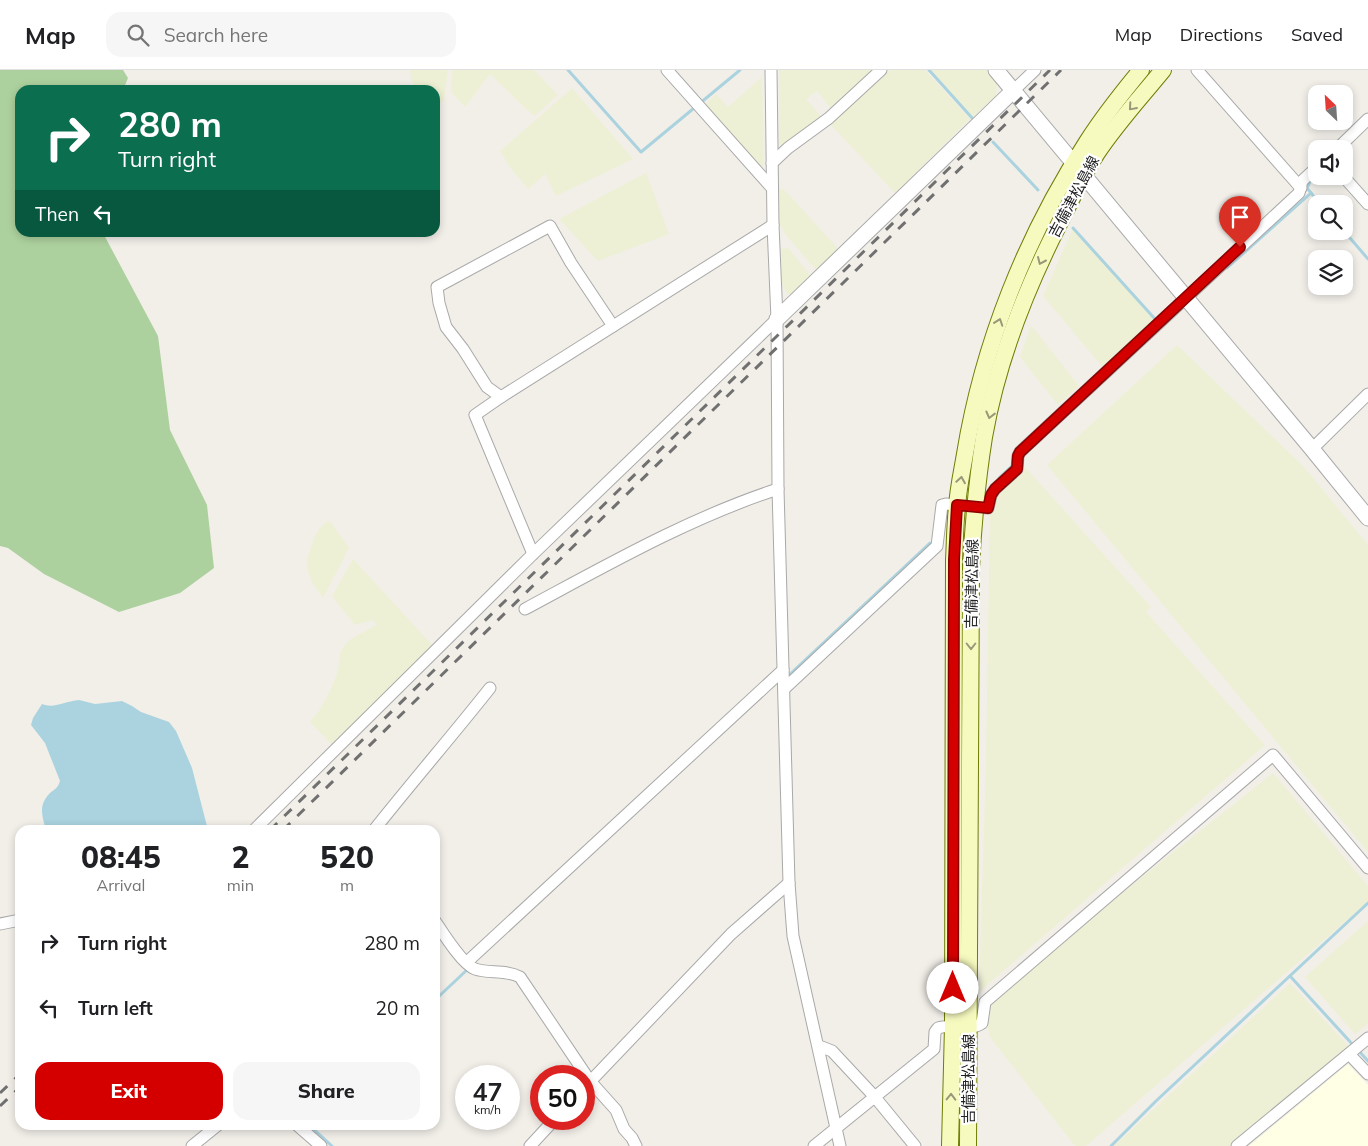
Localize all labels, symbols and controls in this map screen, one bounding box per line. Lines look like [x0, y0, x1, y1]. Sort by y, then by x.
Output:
search box [106, 12, 456, 57]
text: Map [25, 20, 76, 50]
icon: search [124, 21, 152, 49]
text: Search here [164, 23, 268, 47]
text: Map [1115, 23, 1152, 46]
text: Directions [1180, 23, 1263, 46]
text: Saved [1291, 23, 1343, 46]
north arrow [1308, 85, 1352, 130]
map controls [1308, 85, 1353, 295]
text: 280 m [118, 102, 222, 146]
one-way arrow [1129, 102, 1138, 111]
icon: right [35, 105, 100, 170]
button: sound [1308, 140, 1353, 185]
text: Turn right [118, 145, 216, 173]
street label: 吉備津松島線 [1044, 153, 1103, 241]
button: search [1308, 195, 1353, 240]
pin [1219, 196, 1261, 247]
icon: left [89, 200, 117, 228]
text: Then [35, 202, 79, 226]
icon: arrive [1226, 203, 1254, 231]
button: layers [1308, 250, 1353, 295]
one-way arrow [1036, 256, 1047, 265]
one-way arrow [993, 319, 1003, 327]
one-way arrow [985, 411, 995, 419]
one-way arrow [955, 476, 965, 485]
street label: 吉備津松島線 [961, 539, 982, 629]
one-way arrow [966, 643, 976, 651]
text: 08:45 [81, 838, 161, 876]
text: 2 [231, 838, 249, 876]
text: 520 [320, 838, 374, 876]
text: Arrival [96, 875, 145, 895]
text: min [227, 875, 254, 895]
text: m [340, 875, 354, 895]
icon: right [35, 929, 63, 957]
text: Turn right [78, 931, 167, 955]
text: 280 m [364, 931, 420, 955]
position arrow [926, 961, 978, 1013]
icon: left [35, 994, 63, 1022]
text: Turn left [78, 996, 153, 1020]
text: 20 m [376, 996, 420, 1020]
street label: 吉備津松島線 [959, 1034, 978, 1124]
button: Exit [35, 1062, 223, 1120]
button: Share [233, 1062, 420, 1120]
speed limit sign: 50 [530, 1065, 595, 1130]
text: 47 [472, 1076, 503, 1107]
one-way arrow [946, 1093, 956, 1101]
text: km/h [474, 1102, 501, 1117]

